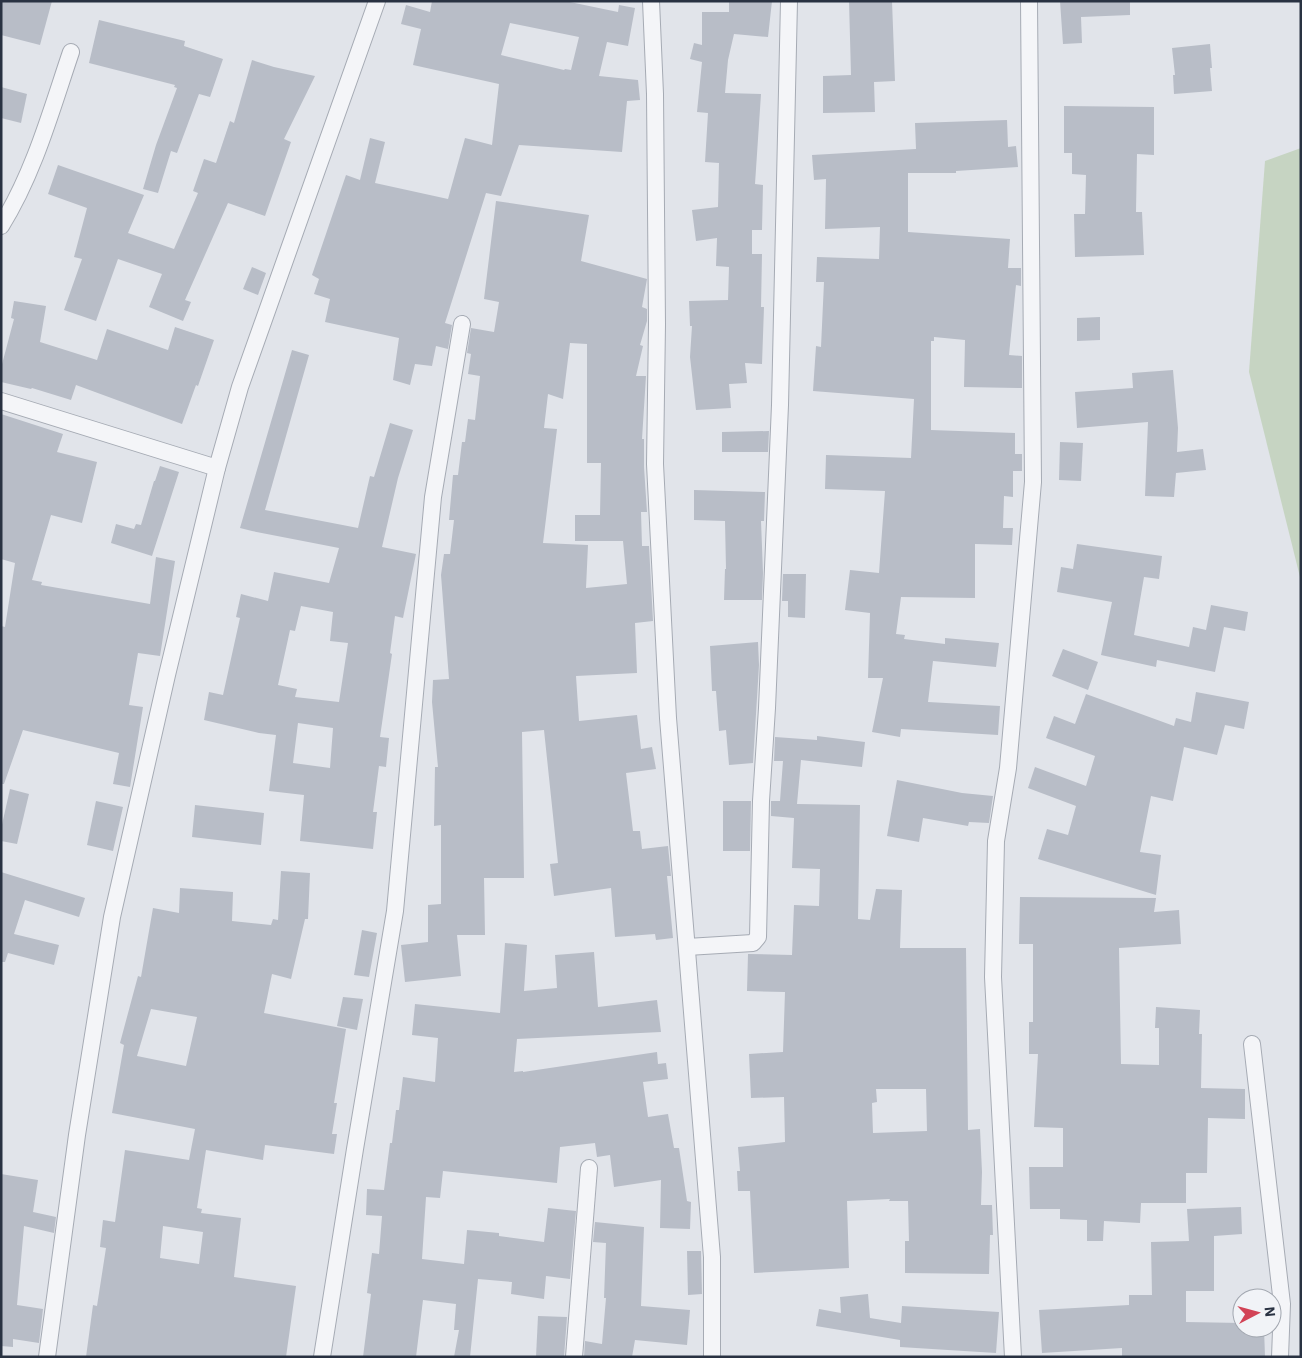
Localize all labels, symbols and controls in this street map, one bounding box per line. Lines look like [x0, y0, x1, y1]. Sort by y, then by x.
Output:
north arrow [1232, 1288, 1282, 1338]
text: N [1260, 1306, 1279, 1318]

